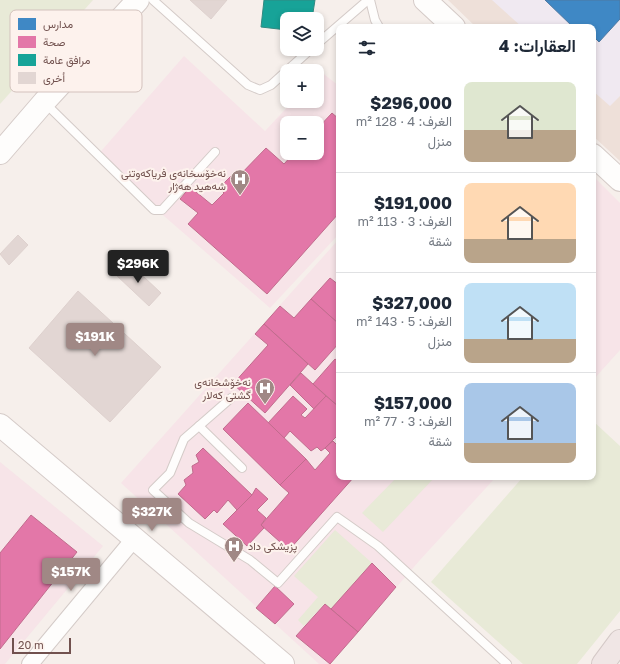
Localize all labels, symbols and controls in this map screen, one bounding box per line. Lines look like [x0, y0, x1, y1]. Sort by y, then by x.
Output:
legend [10, 10, 142, 92]
map controls [280, 12, 324, 160]
button: layers [280, 12, 324, 56]
text: مدارس [43, 17, 73, 31]
text: صحة [43, 35, 65, 48]
text: العقارات: 4 [499, 35, 576, 56]
icon: filters [356, 37, 378, 59]
text: مرافق عامة [43, 53, 91, 67]
button: + [280, 64, 324, 108]
text: أخرى [43, 71, 65, 85]
text: $296,000 [370, 92, 452, 113]
icon: home [496, 98, 544, 146]
text: الغرف: 4 · 128 m² [356, 113, 452, 129]
button: − [280, 116, 324, 160]
text: منزل [428, 133, 452, 149]
place label: نەخۆسخانەی فریاکەوتنی شەهید هەژار [121, 166, 226, 193]
hospital icon: نەخۆسخانەی فریاکەوتنی شەهید هەژار [229, 168, 251, 196]
text: $191,000 [374, 192, 452, 213]
icon: home [496, 199, 544, 247]
text: الغرف: 3 · 113 m² [358, 213, 452, 229]
text: شقة [429, 233, 452, 249]
pin: $296K [110, 250, 166, 284]
text: $296K [117, 255, 159, 271]
text: $327,000 [372, 292, 452, 313]
icon: home [496, 299, 544, 347]
text: الغرف: 5 · 143 m² [356, 313, 452, 329]
pin: $191K [67, 323, 123, 357]
text: $191K [75, 328, 115, 344]
text: منزل [428, 333, 452, 349]
place label: نەخۆشخانەی گشتی کەلار [194, 375, 251, 402]
hospital icon: نەخۆشخانەی گشتی کەلار [254, 377, 276, 405]
text: $157,000 [374, 392, 452, 413]
icon: home [496, 399, 544, 447]
text: الغرف: 3 · 77 m² [364, 413, 452, 429]
text: شقة [429, 433, 452, 449]
pin: $327K [124, 498, 180, 532]
text: $327K [131, 503, 173, 519]
hospital icon: پزیشکی داد [223, 535, 245, 563]
place label: پزیشکی داد [248, 539, 298, 554]
pin: $157K [43, 558, 99, 592]
text: $157K [51, 563, 91, 579]
scale bar [12, 636, 71, 655]
text: 20 m [18, 638, 44, 651]

